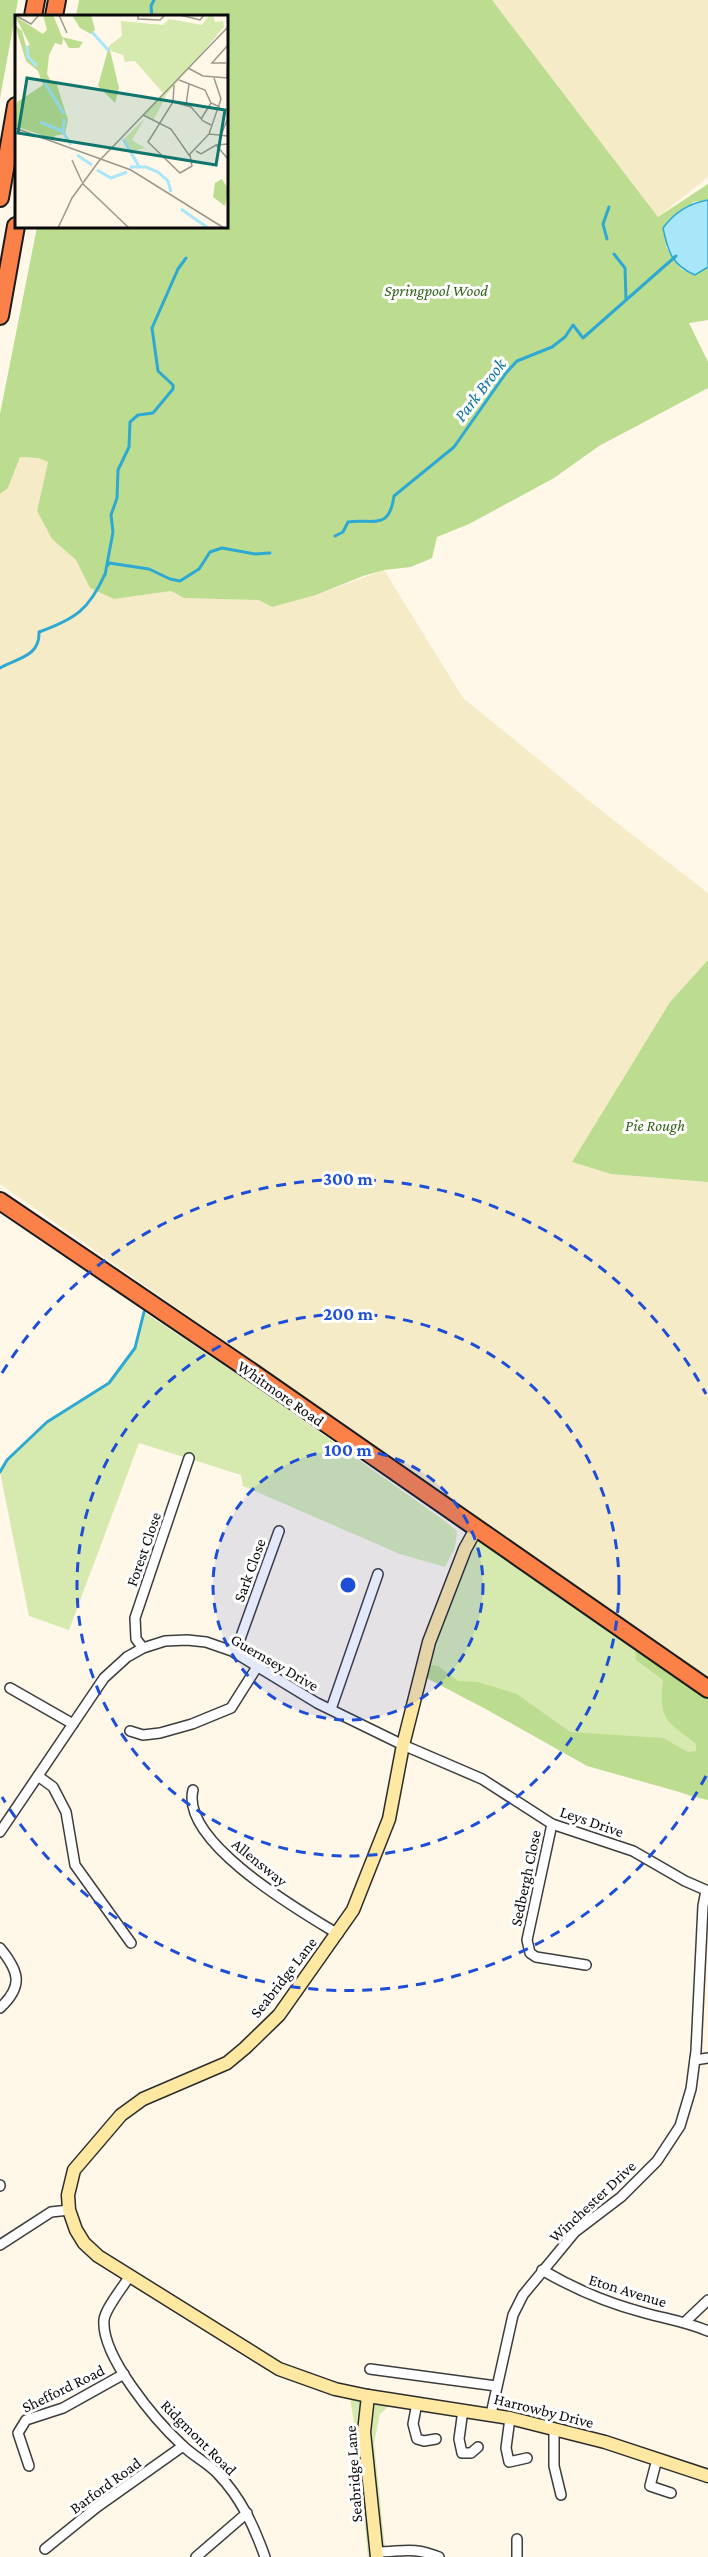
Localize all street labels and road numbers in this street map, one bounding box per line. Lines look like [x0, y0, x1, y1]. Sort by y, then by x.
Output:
street label: Whitmore Road [234, 1357, 328, 1430]
street label: Forest Close [123, 1510, 164, 1588]
street label: Sark Close [230, 1536, 269, 1604]
street label: Guernsey Drive [227, 1630, 322, 1695]
street label: Leys Drive [557, 1803, 626, 1841]
street label: Sedbergh Close [507, 1828, 545, 1928]
street label: Allensway [228, 1835, 291, 1891]
street label: Seabridge Lane [247, 1934, 321, 2021]
street label: Winchester Drive [546, 2157, 639, 2246]
street label: Eton Avenue [587, 2271, 669, 2310]
street label: Shefford Road [19, 2361, 108, 2416]
street label: Harrowby Drive [492, 2390, 595, 2432]
street label: Ridgmont Road [157, 2396, 240, 2480]
street label: Seabridge Lane [342, 2425, 366, 2523]
street label: Barford Road [66, 2454, 145, 2517]

